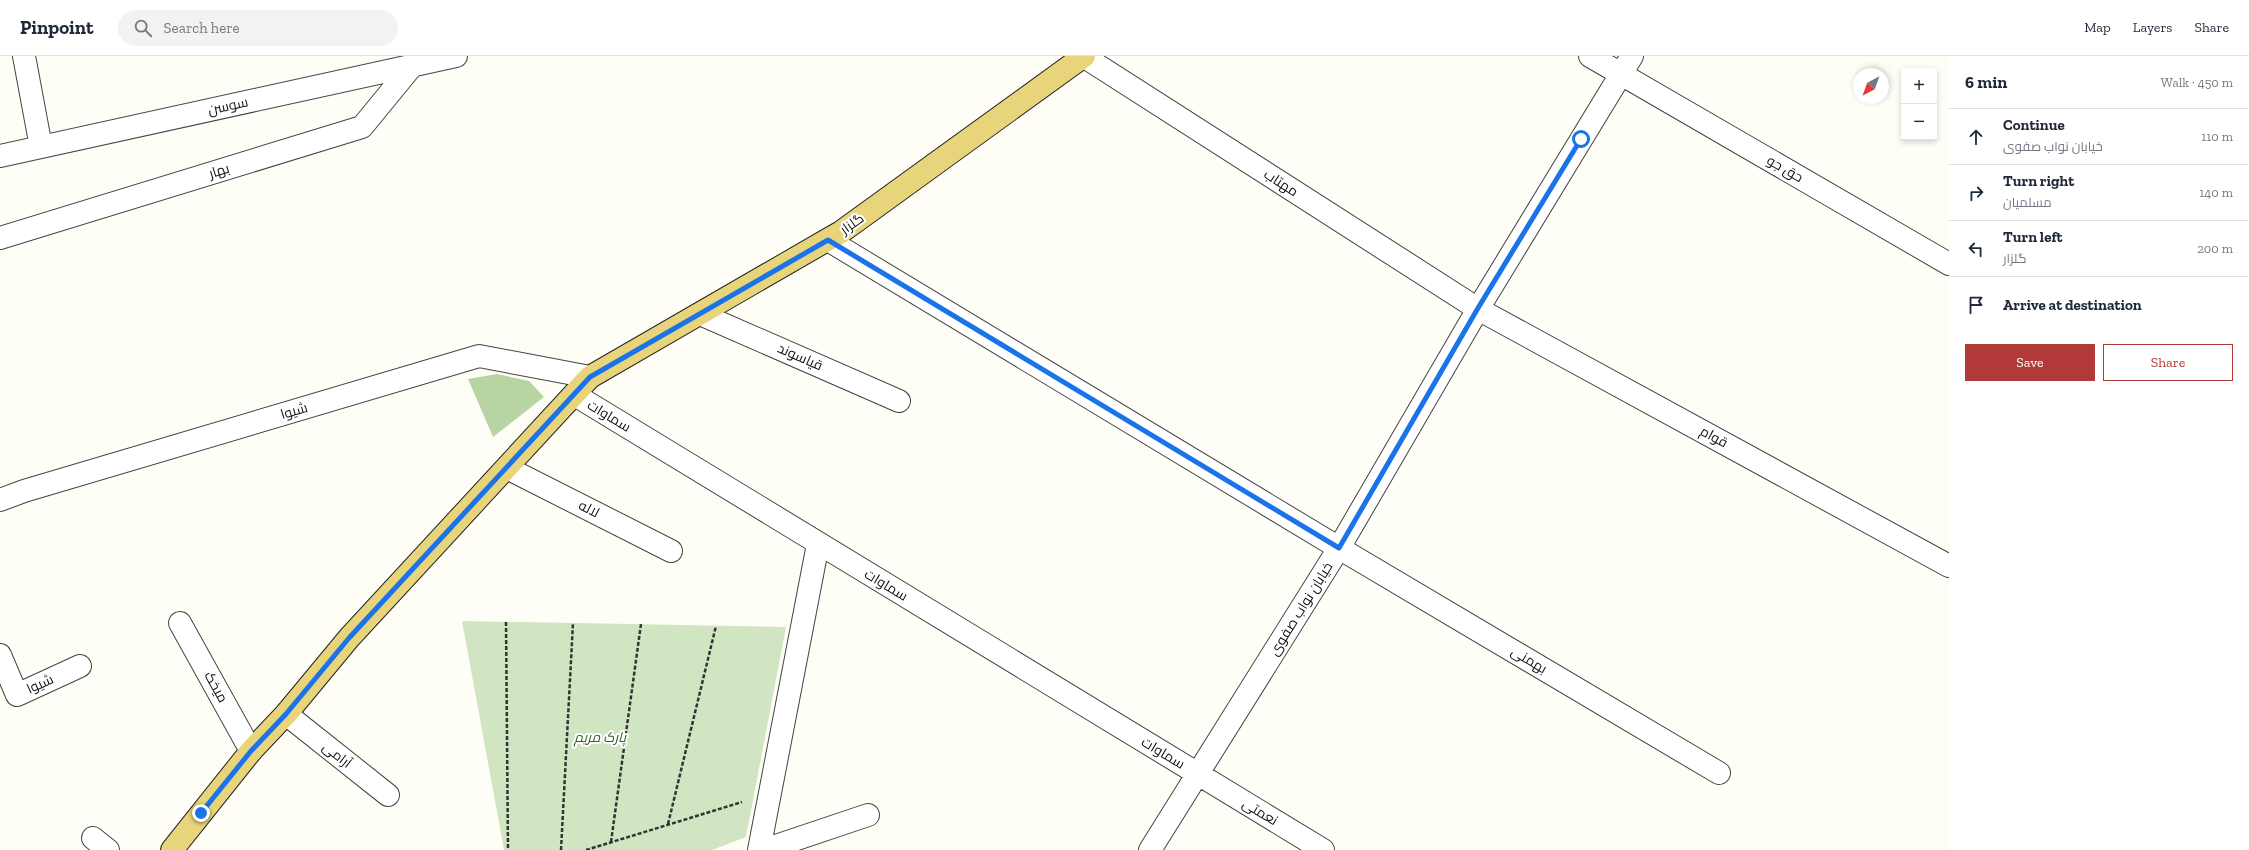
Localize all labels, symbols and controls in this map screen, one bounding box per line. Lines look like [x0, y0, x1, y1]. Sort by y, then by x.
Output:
search box [118, 10, 398, 46]
text: Pinpoint [20, 16, 94, 39]
icon: search [132, 17, 154, 39]
text: Search here [164, 19, 240, 37]
text: Map [2084, 19, 2111, 36]
text: Layers [2133, 19, 2172, 36]
text: Share [2194, 19, 2229, 36]
north arrow [1853, 68, 1889, 104]
map controls [1901, 68, 1937, 140]
button: + [1901, 68, 1937, 104]
text: 6 min [1965, 72, 2007, 92]
text: Walk · 450 m [2161, 75, 2233, 90]
street label: سوسن [206, 93, 250, 119]
button: − [1901, 104, 1937, 140]
text: Continue [2003, 116, 2065, 134]
icon: ahead [1965, 126, 1987, 148]
text: 110 m [2201, 129, 2233, 144]
route start [1572, 130, 1590, 148]
text: خیابان نواب صفوی [2003, 139, 2103, 154]
street label: حق جو [1764, 152, 1806, 186]
street label: بهار [206, 160, 231, 182]
street label: مهتاب [1261, 166, 1301, 200]
text: Turn right [2003, 172, 2074, 190]
icon: right [1965, 182, 1987, 204]
text: 140 m [2199, 185, 2233, 200]
text: مسلمیان [2003, 195, 2052, 210]
street label: گلزار [836, 210, 867, 239]
text: Turn left [2003, 228, 2063, 246]
icon: left [1965, 238, 1987, 260]
text: 200 m [2197, 241, 2233, 256]
text: گلزار [2003, 251, 2027, 266]
icon: arrive [1965, 294, 1987, 316]
text: Arrive at destination [2003, 296, 2142, 314]
street label: قیاسوند [775, 340, 825, 374]
button: Save [1965, 344, 2095, 381]
button: Share [2103, 344, 2233, 381]
street label: سماوات [584, 396, 634, 436]
street label: شیوا [278, 399, 310, 423]
street label: قوام [1697, 423, 1731, 452]
street label: لاله [576, 497, 602, 521]
street label: خیابان نواب صفوی [1265, 559, 1337, 659]
street label: سماوات [861, 565, 911, 605]
street label: بهمنی [1508, 643, 1550, 677]
street label: میخک [201, 668, 231, 706]
street label: شیوا [24, 670, 56, 698]
park label: پارک مریم [573, 729, 627, 747]
street label: سماوات [1138, 733, 1188, 773]
street label: آرامی [319, 738, 355, 772]
street label: نعمتی [1239, 795, 1281, 829]
route end [192, 804, 210, 822]

